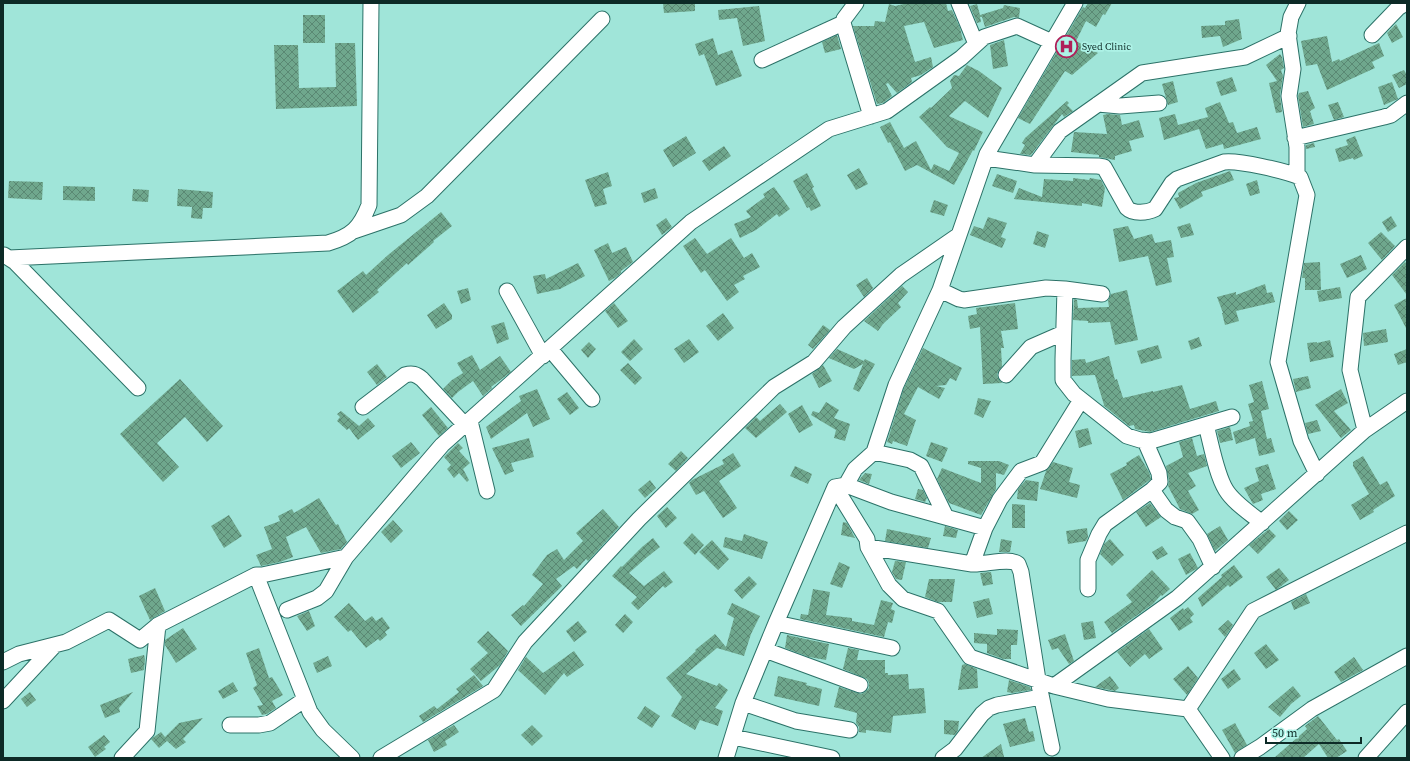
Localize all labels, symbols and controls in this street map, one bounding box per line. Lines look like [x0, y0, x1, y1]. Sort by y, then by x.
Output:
hospital icon: Syed Clinic [1053, 33, 1079, 59]
place label: Syed Clinic [1082, 40, 1131, 53]
scale bar [1266, 719, 1361, 745]
text: 50 m [1272, 725, 1298, 741]

